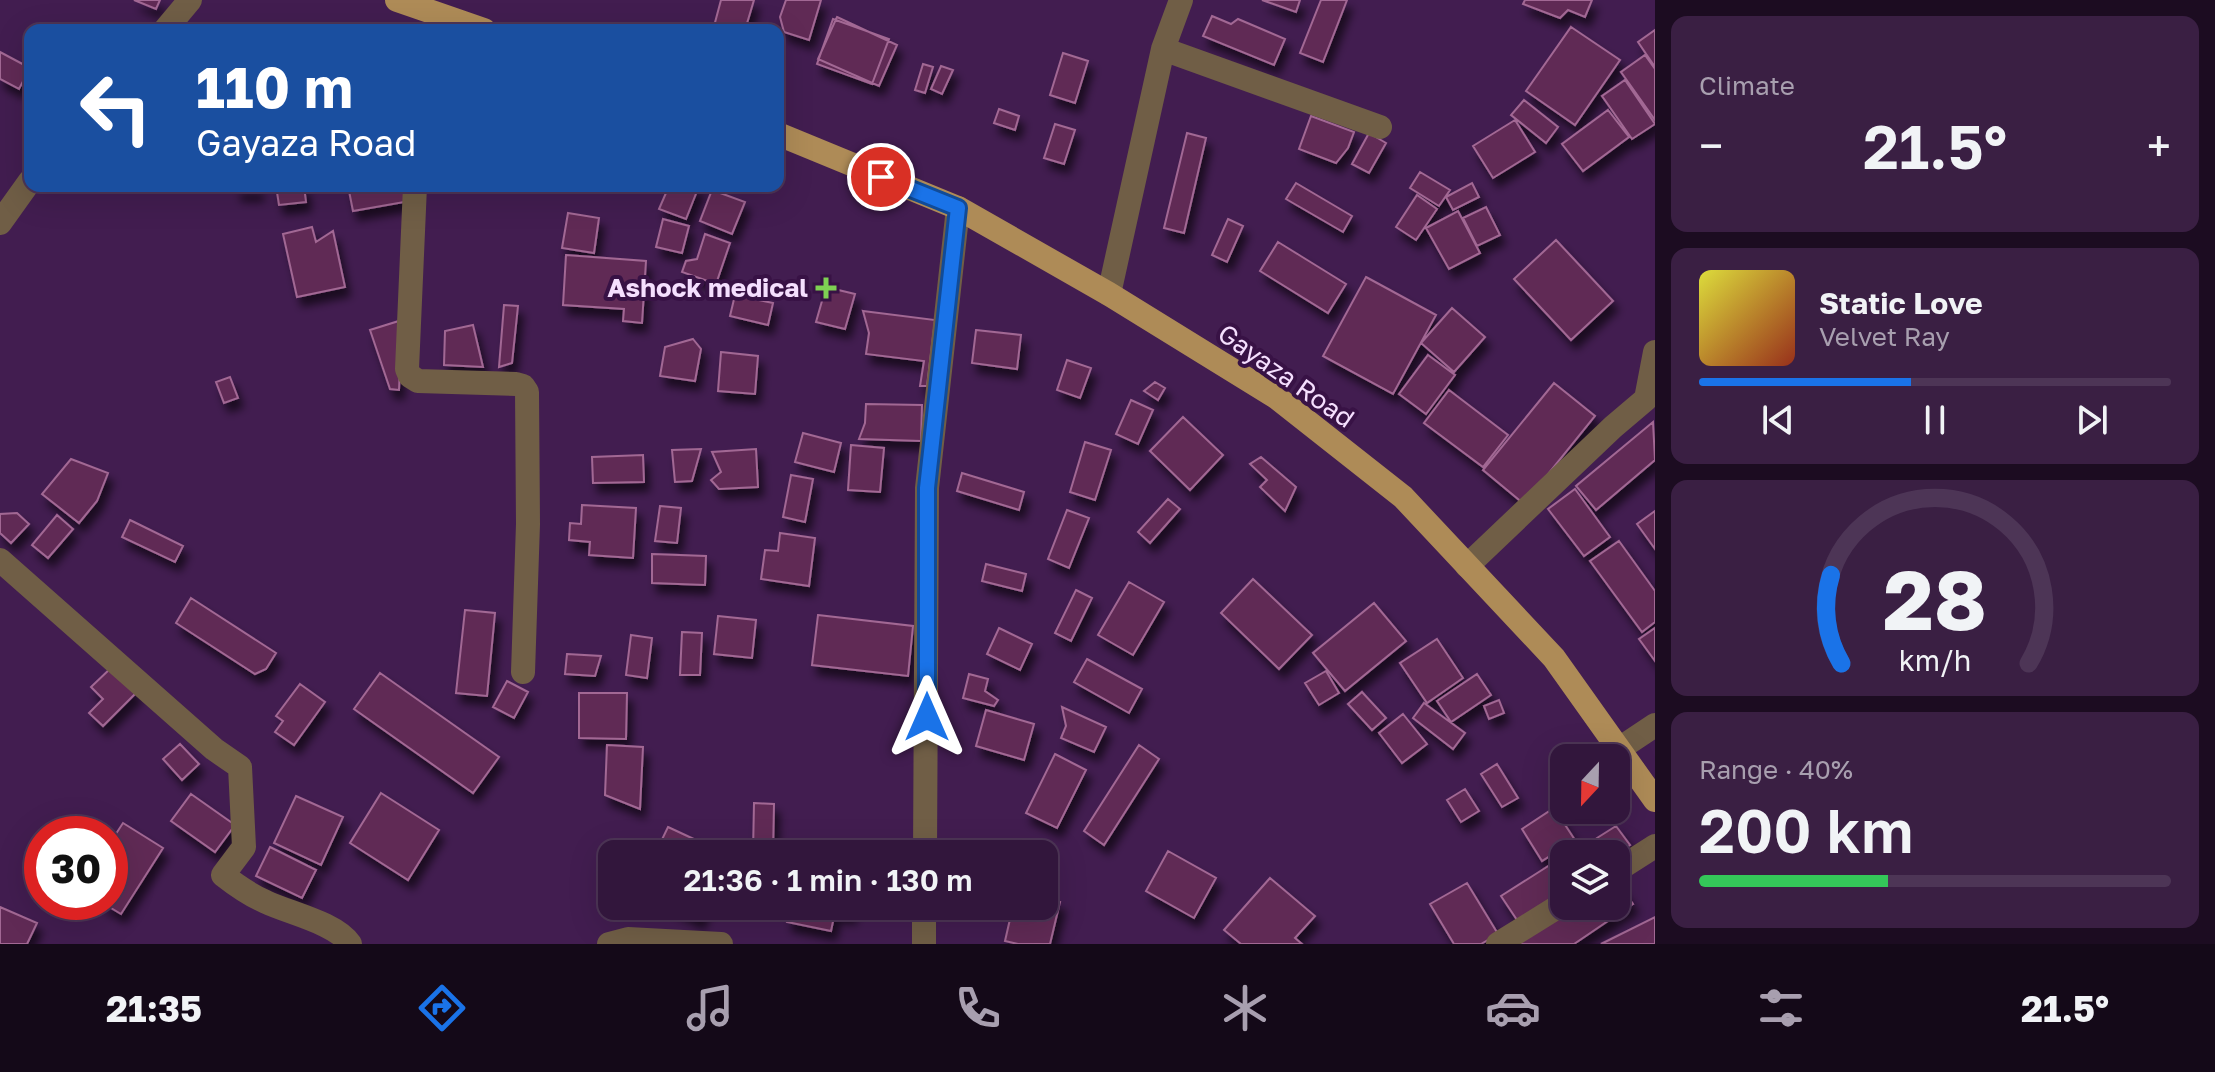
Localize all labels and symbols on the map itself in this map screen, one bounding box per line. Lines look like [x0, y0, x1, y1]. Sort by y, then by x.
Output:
pin [847, 143, 915, 211]
place label: Ashock medical [607, 272, 808, 303]
marker: Ashock medical [815, 277, 837, 299]
street label: Gayaza Road [1212, 317, 1360, 434]
position arrow [885, 675, 969, 759]
north arrow [1550, 744, 1630, 824]
speed limit sign: 30 [24, 816, 128, 920]

